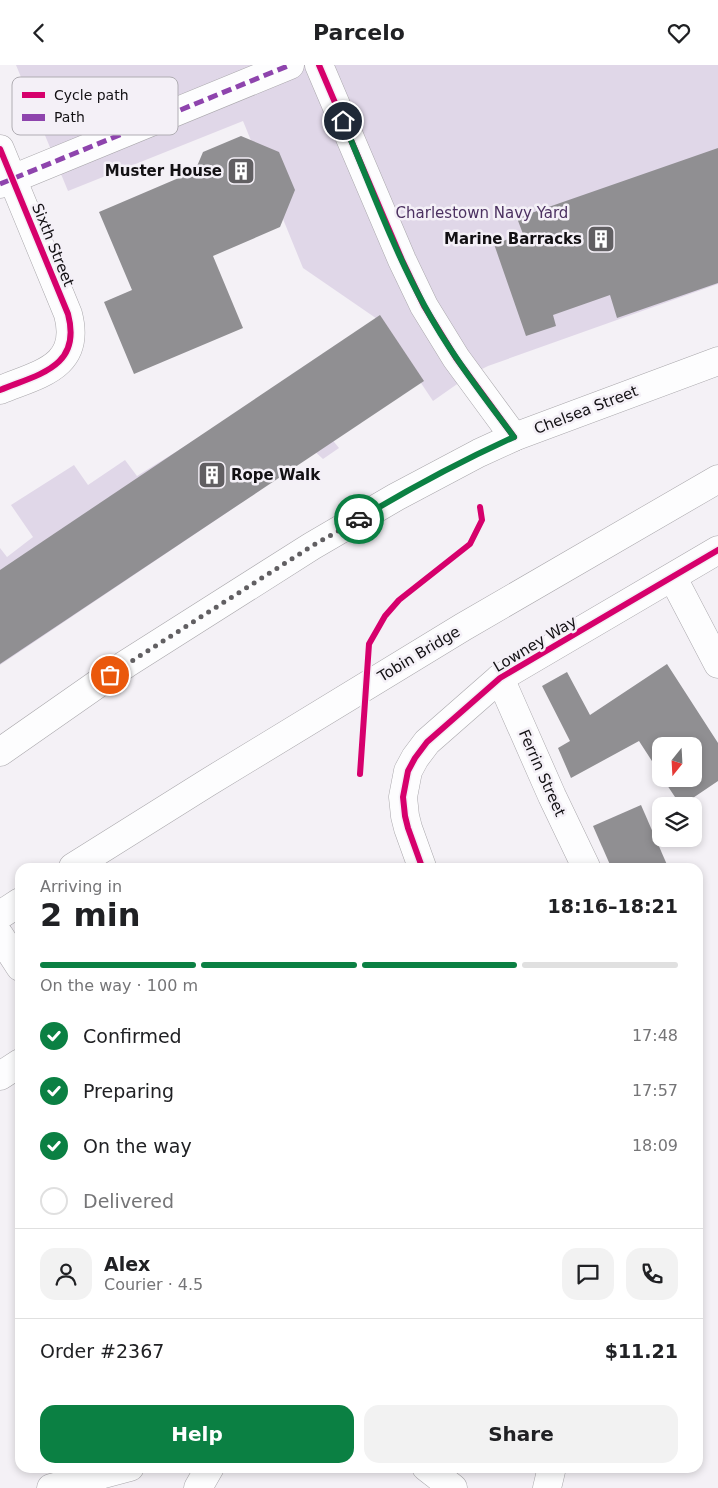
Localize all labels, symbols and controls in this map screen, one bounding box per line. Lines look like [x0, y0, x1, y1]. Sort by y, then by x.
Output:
icon: back [25, 19, 53, 47]
icon: heart [665, 19, 693, 47]
text: Parcelo [313, 20, 405, 45]
legend [12, 77, 178, 135]
text: Cycle path [54, 87, 129, 103]
pin [322, 100, 364, 142]
icon: home [329, 107, 357, 135]
text: Path [54, 109, 85, 125]
building icon: Muster House [226, 156, 256, 186]
place label: Muster House [105, 162, 222, 180]
street label: Sixth Street [28, 201, 78, 289]
park label: Charlestown Navy Yard [396, 204, 568, 222]
building icon: Marine Barracks [586, 224, 616, 254]
place label: Marine Barracks [444, 230, 582, 248]
street label: Chelsea Street [531, 382, 641, 438]
building icon: Rope Walk [197, 460, 227, 490]
place label: Rope Walk [231, 466, 321, 484]
courier [334, 494, 384, 544]
icon: car [345, 505, 373, 533]
street label: Lowney Way [490, 612, 580, 676]
street label: Tobin Bridge [374, 622, 463, 686]
pin [89, 654, 131, 696]
icon: bag [96, 661, 124, 689]
street label: Ferrin Street [515, 727, 569, 819]
north arrow [652, 737, 702, 787]
map controls [652, 737, 702, 847]
button: layers [652, 797, 702, 847]
text: Arriving in [40, 877, 122, 896]
text: 18:16–18:21 [548, 895, 678, 917]
text: 2 min [40, 896, 141, 934]
text: On the way · 100 m [40, 976, 198, 995]
icon: check [40, 1022, 68, 1050]
text: Confirmed [83, 1025, 182, 1047]
text: 17:48 [632, 1026, 678, 1045]
icon: check [40, 1077, 68, 1105]
text: Preparing [83, 1080, 174, 1102]
text: 17:57 [632, 1081, 678, 1100]
icon: check [40, 1132, 68, 1160]
text: On the way [83, 1135, 192, 1157]
text: 18:09 [632, 1136, 678, 1155]
text: Delivered [83, 1190, 174, 1212]
button: person [40, 1248, 92, 1300]
button: chat [562, 1248, 614, 1300]
button: phone [626, 1248, 678, 1300]
text: Alex [104, 1253, 150, 1275]
text: Courier · 4.5 [104, 1275, 203, 1294]
text: Order #2367 [40, 1340, 164, 1362]
text: $11.21 [605, 1340, 678, 1362]
button: Help [40, 1405, 354, 1463]
button: Share [364, 1405, 678, 1463]

